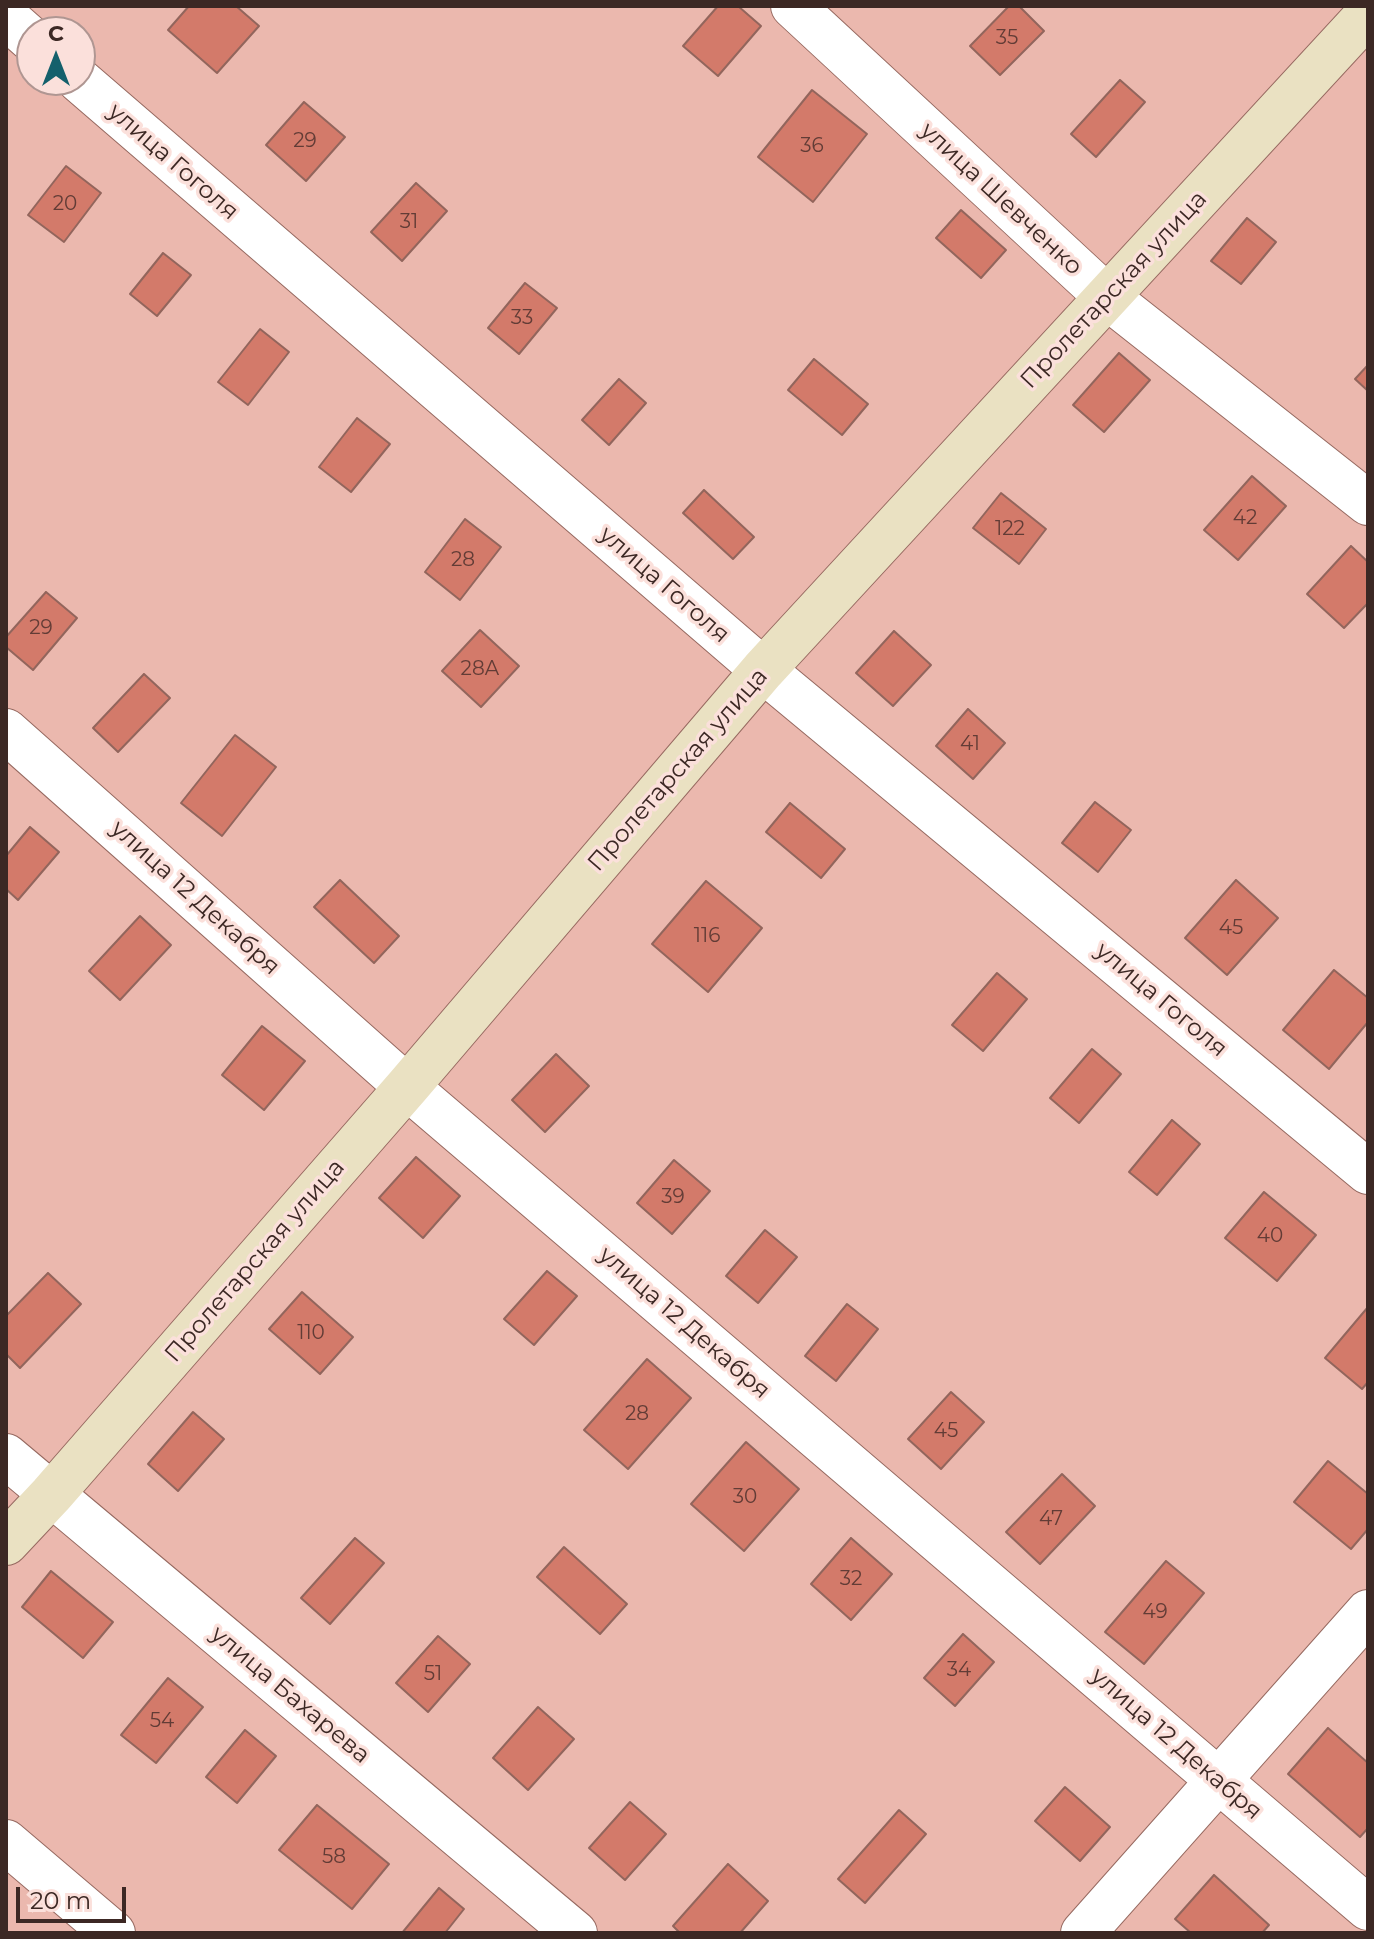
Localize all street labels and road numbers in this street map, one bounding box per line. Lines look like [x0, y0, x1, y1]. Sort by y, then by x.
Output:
street label: улица Гоголя [102, 98, 244, 226]
street label: улица Шевченко [914, 116, 1088, 282]
street label: Пролетарская улица [1015, 185, 1213, 395]
street label: улица Гоголя [593, 521, 735, 649]
street label: Пролетарская улица [582, 663, 774, 877]
street label: улица 12 Декабря [105, 815, 285, 981]
street label: улица Гоголя [1089, 937, 1233, 1063]
street label: Пролетарская улица [159, 1154, 351, 1368]
street label: улица 12 Декабря [593, 1241, 775, 1405]
street label: улица Бахарева [205, 1620, 375, 1770]
street label: улица 12 Декабря [1085, 1662, 1267, 1826]

